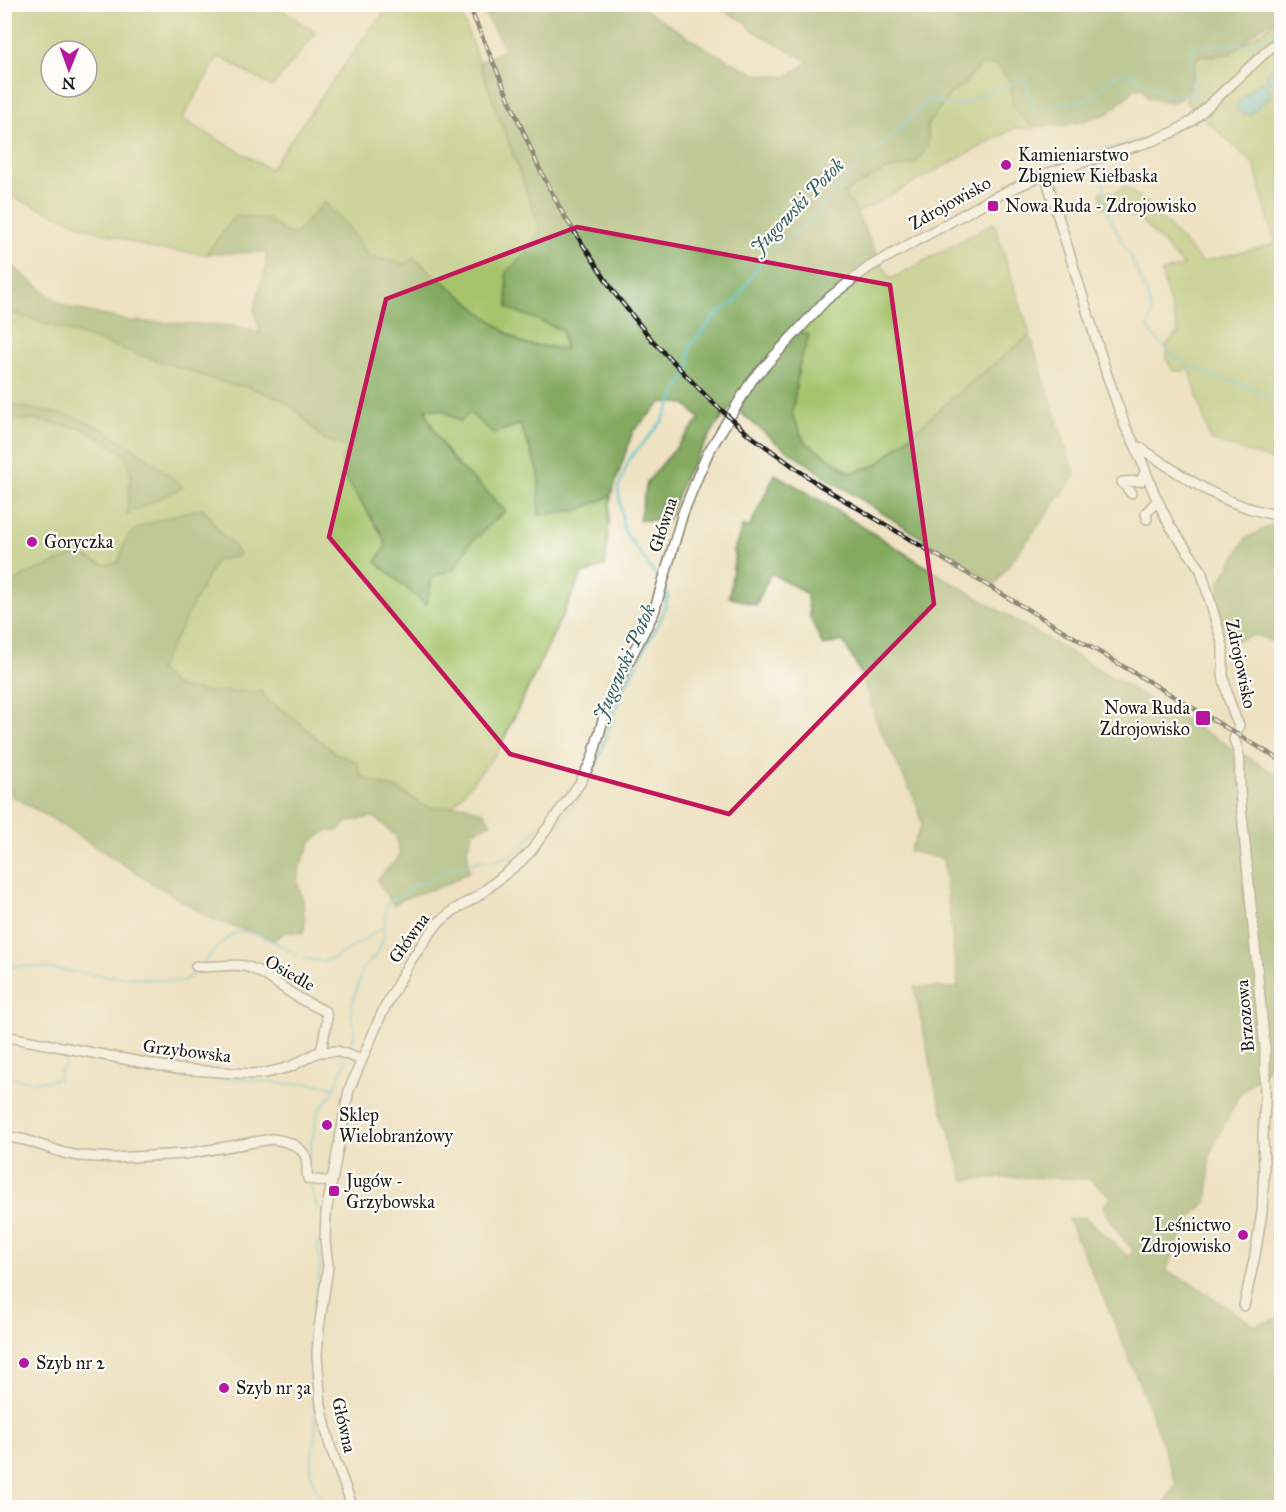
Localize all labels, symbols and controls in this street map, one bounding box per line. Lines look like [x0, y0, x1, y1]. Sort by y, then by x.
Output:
north arrow [39, 39, 99, 99]
text: N [61, 74, 76, 93]
place label: Kamieniarstwo Zbigniew Kiełbaska [1018, 144, 1158, 188]
water label: Jugowski Potok [744, 153, 849, 260]
marker: Kamieniarstwo Zbigniew Kiełbaska [999, 158, 1013, 172]
street label: Zdrojowisko [905, 171, 995, 235]
place label: Nowa Ruda - Zdrojowisko [1005, 195, 1196, 217]
marker: Nowa Ruda - Zdrojowisko [986, 199, 1000, 213]
street label: Główna [644, 494, 682, 555]
place label: Goryczka [44, 531, 114, 553]
marker: Goryczka [25, 535, 39, 549]
water label: Jugowski Potok [587, 600, 660, 725]
street label: Zdrojowisko [1221, 618, 1261, 710]
place label: Nowa Ruda Zdrojowisko [1100, 697, 1190, 740]
marker: Nowa Ruda Zdrojowisko [1194, 709, 1212, 727]
street label: Główna [384, 908, 434, 967]
street label: Osiedle [261, 950, 319, 996]
street label: Brzozowa [1231, 978, 1259, 1053]
street label: Grzybowska [142, 1035, 233, 1067]
place label: Sklep Wielobranżowy [339, 1104, 453, 1147]
marker: Sklep Wielobranżowy [320, 1118, 334, 1132]
place label: Jugów - Grzybowska [344, 1170, 435, 1213]
marker: Jugów - Grzybowska [327, 1184, 341, 1198]
place label: Leśnictwo Zdrojowisko [1141, 1214, 1231, 1257]
marker: Leśnictwo Zdrojowisko [1236, 1228, 1250, 1242]
place label: Szyb nr 2 [36, 1352, 105, 1374]
marker: Szyb nr 2 [17, 1356, 31, 1370]
place label: Szyb nr 3a [236, 1377, 311, 1399]
marker: Szyb nr 3a [217, 1381, 231, 1395]
street label: Główna [327, 1395, 361, 1455]

